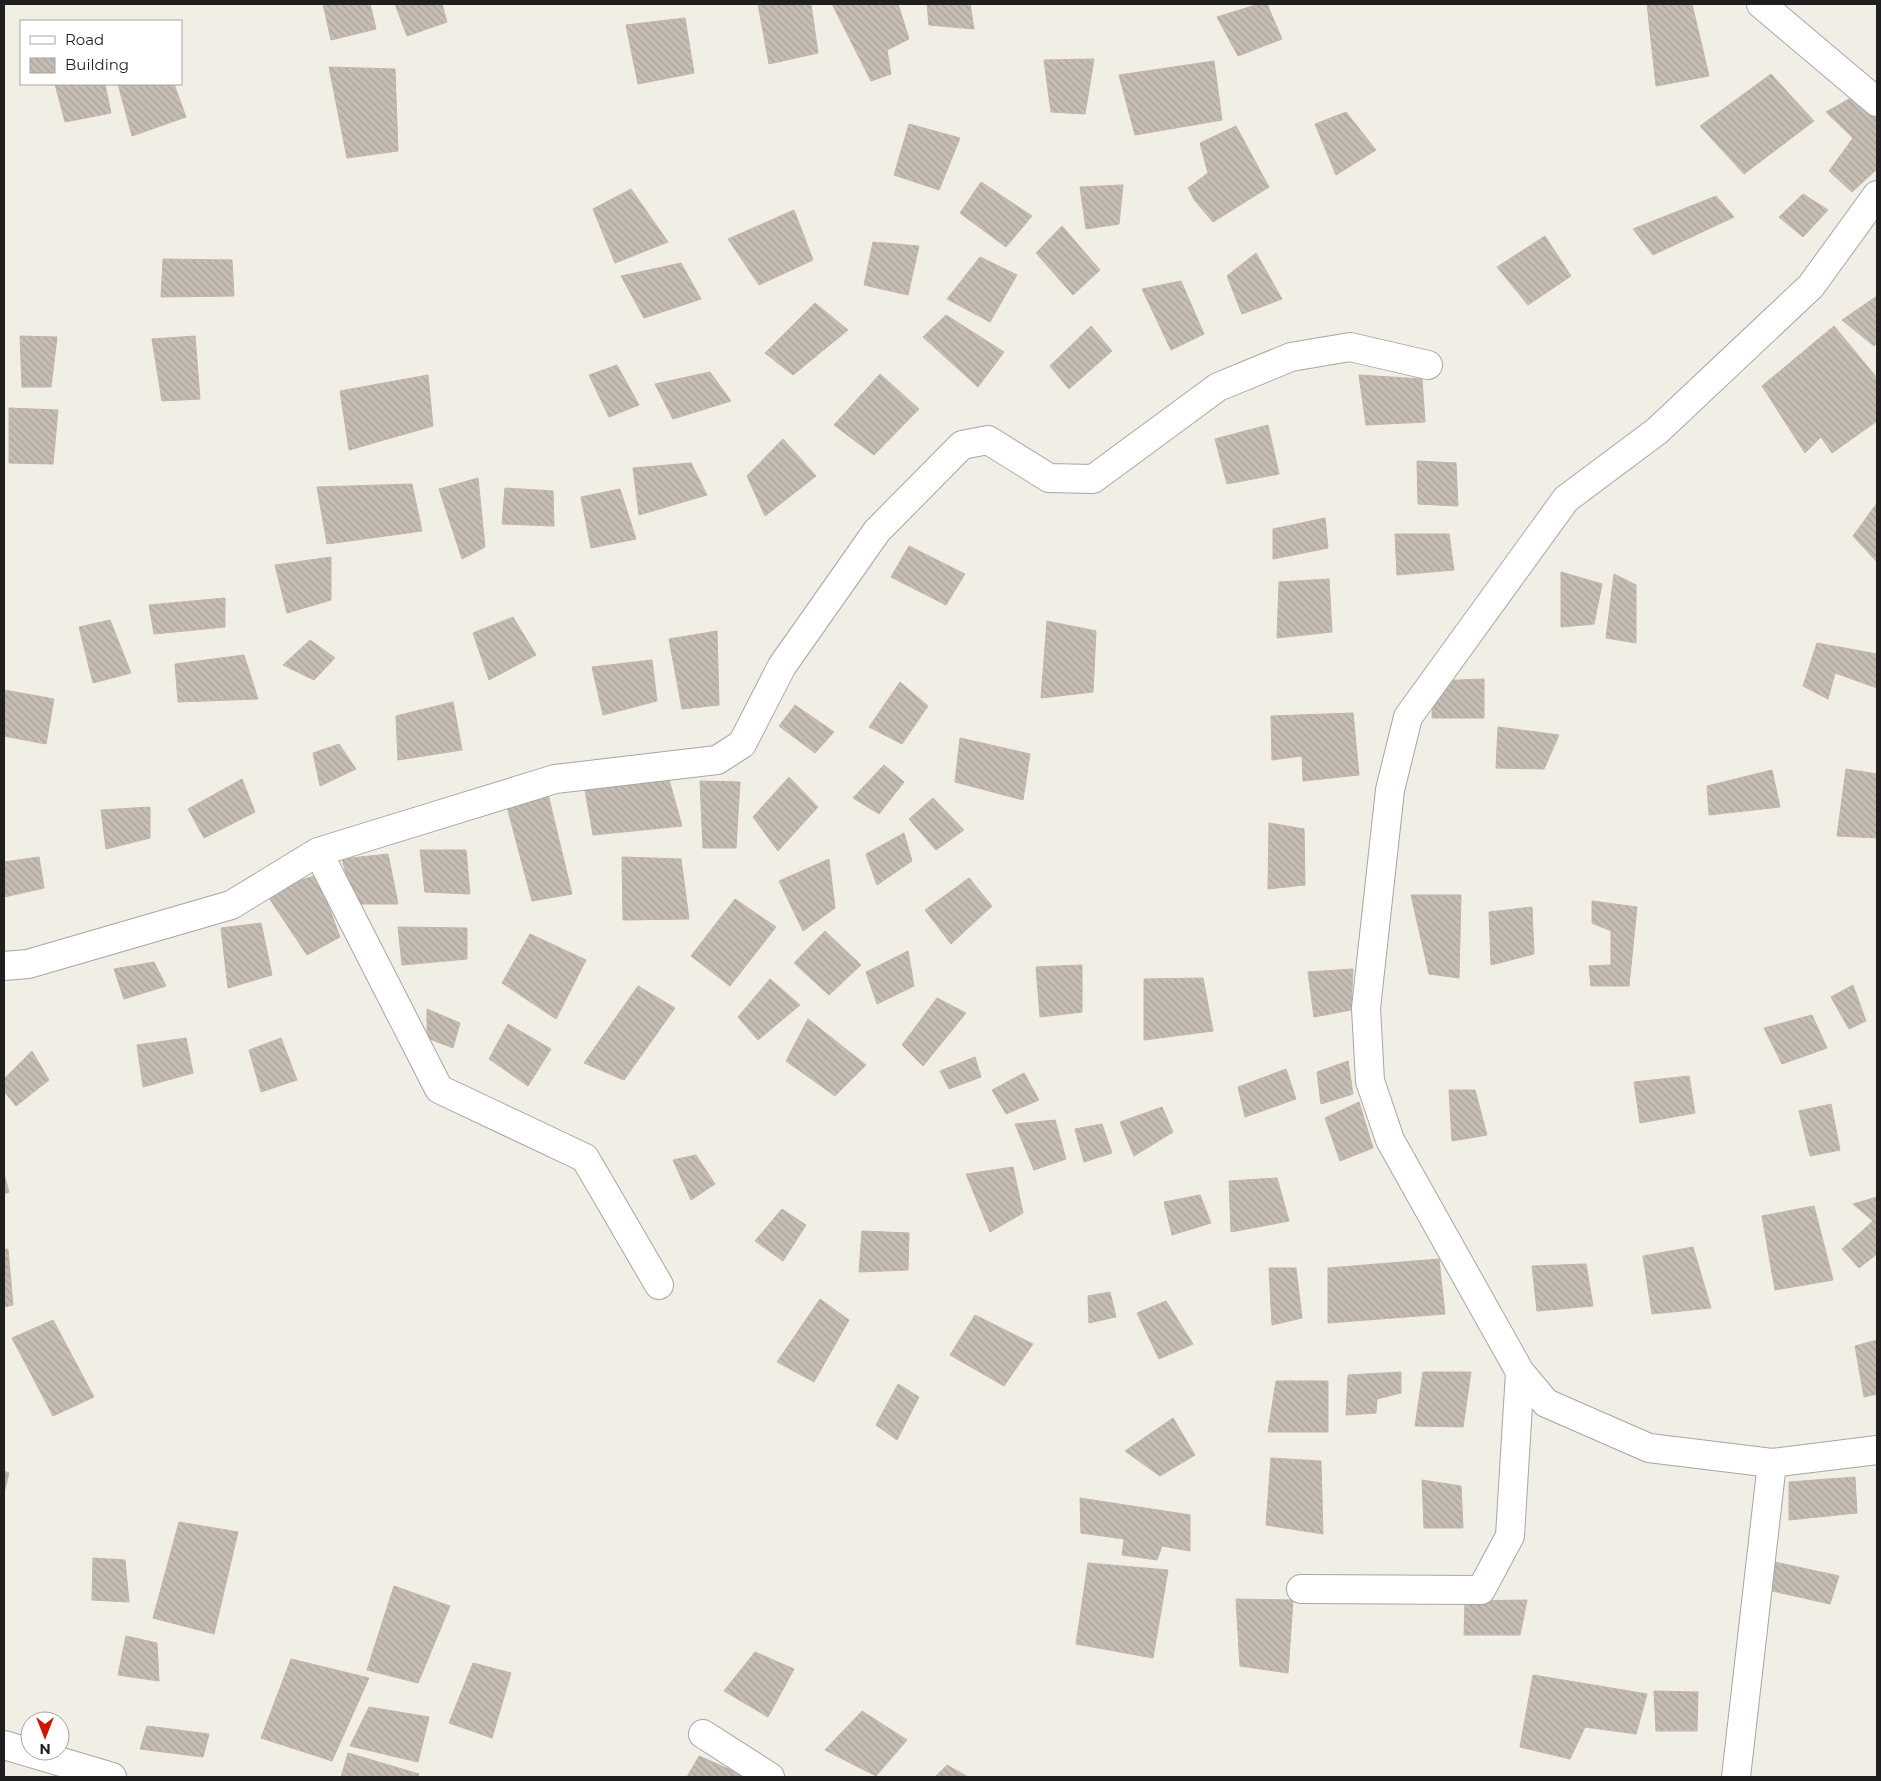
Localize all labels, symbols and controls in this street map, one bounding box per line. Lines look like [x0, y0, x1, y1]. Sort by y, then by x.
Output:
legend [20, 20, 182, 85]
text: Road [65, 30, 104, 49]
text: Building [65, 55, 129, 74]
north arrow [20, 1711, 70, 1761]
text: N [39, 1740, 51, 1758]

